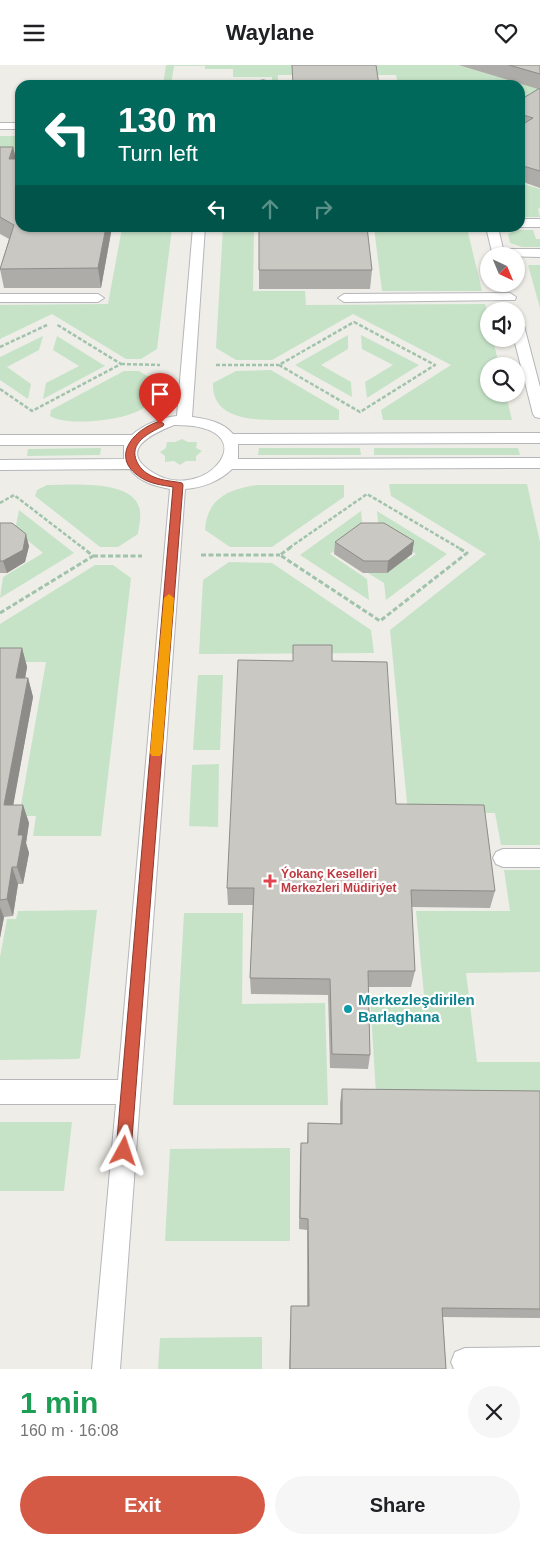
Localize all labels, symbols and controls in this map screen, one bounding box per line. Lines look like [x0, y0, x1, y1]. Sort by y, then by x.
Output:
icon: menu [20, 19, 48, 47]
icon: heart [492, 19, 520, 47]
text: Waylane [226, 20, 314, 45]
icon: left [35, 100, 100, 165]
text: 130 m [118, 100, 217, 139]
text: Turn left [118, 141, 198, 166]
icon: left [203, 195, 231, 223]
icon: ahead [256, 195, 284, 223]
icon: right [309, 195, 337, 223]
north arrow [480, 247, 525, 293]
map controls [480, 247, 525, 402]
button: sound [480, 302, 525, 347]
button: search [480, 357, 525, 402]
pin [139, 373, 181, 424]
icon: arrive [146, 380, 174, 408]
place label: Ýokanç Keselleri Merkezleri Müdiriýet [281, 866, 396, 895]
marker: Ýokanç Keselleri Merkezleri Müdiriýet [263, 874, 277, 888]
place label: Merkezleşdirilen Barlaghana [358, 991, 475, 1025]
marker: Merkezleşdirilen Barlaghana [342, 1003, 354, 1015]
position arrow [97, 1124, 149, 1176]
text: 1 min [20, 1386, 98, 1419]
button: close [468, 1386, 520, 1438]
text: 160 m · 16:08 [20, 1422, 119, 1439]
button: Exit [20, 1476, 265, 1534]
button: Share [275, 1476, 520, 1534]

